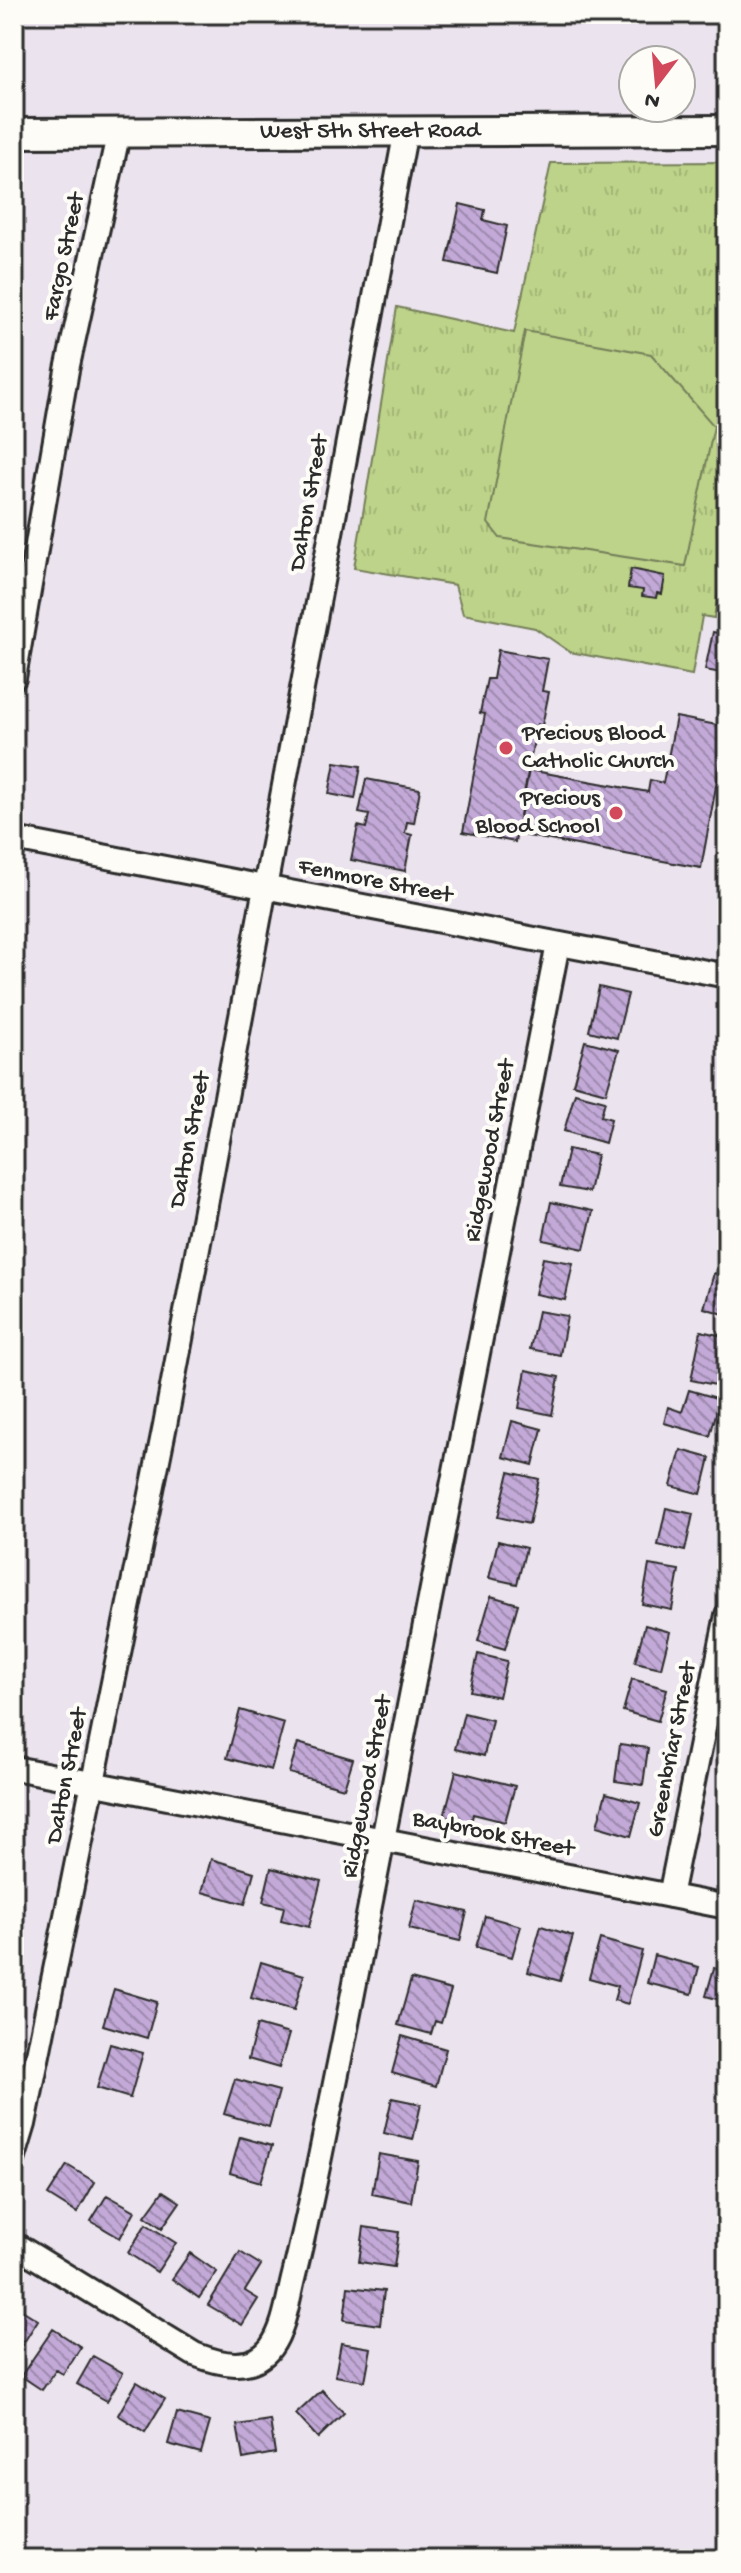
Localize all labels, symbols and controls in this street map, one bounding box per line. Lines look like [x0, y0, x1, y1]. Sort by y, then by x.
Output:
north arrow [617, 44, 697, 124]
text: N [642, 85, 663, 114]
street label: West 5th Street Road [260, 117, 482, 146]
street label: Fargo Street [37, 188, 93, 325]
street label: Dalton Street [283, 431, 337, 575]
place label: Precious Blood Catholic Church [521, 720, 675, 777]
marker: Precious Blood Catholic Church [497, 739, 515, 757]
place label: Precious Blood School [474, 785, 601, 842]
marker: Precious Blood School [607, 804, 625, 822]
street label: Fenmore Street [295, 853, 457, 912]
street label: Ridgewood Street [459, 1055, 523, 1245]
street label: Dalton Street [163, 1068, 219, 1212]
street label: Greenbriar Street [642, 1658, 705, 1840]
street label: Ridgewood Street [336, 1691, 400, 1881]
street label: Dalton Street [40, 1704, 96, 1848]
street label: Baybrook Street [409, 1805, 578, 1865]

